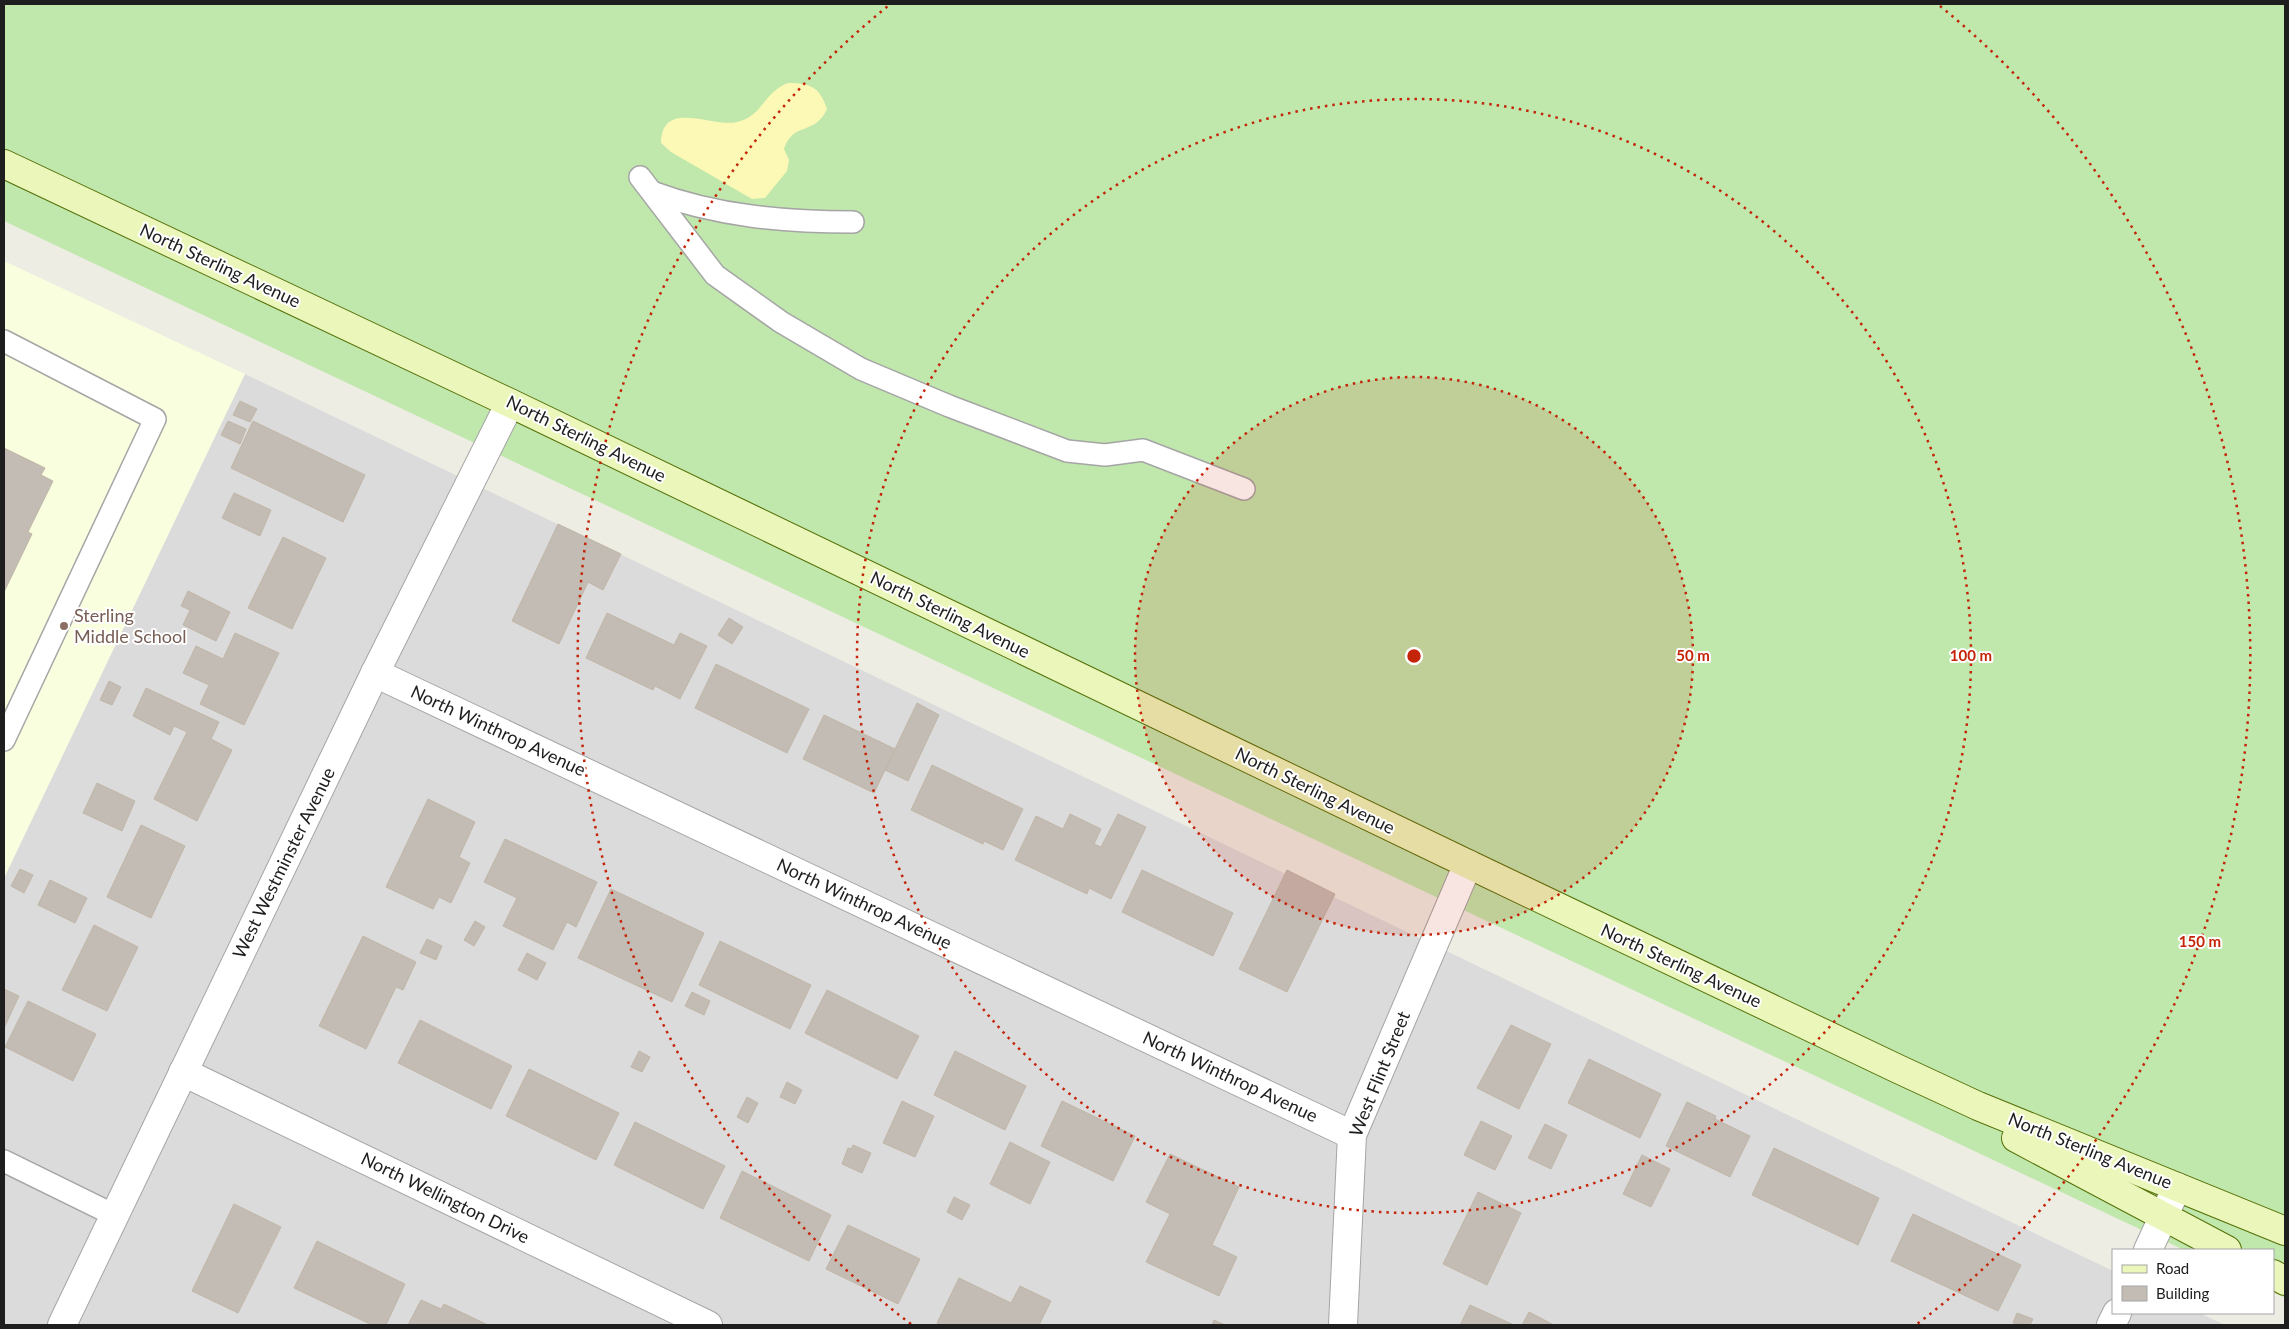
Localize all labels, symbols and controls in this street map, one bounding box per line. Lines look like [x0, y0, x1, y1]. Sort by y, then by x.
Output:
street label: North Sterling Avenue [137, 218, 304, 312]
street label: North Sterling Avenue [503, 390, 670, 486]
street label: North Sterling Avenue [867, 566, 1034, 662]
place label: Sterling Middle School [74, 604, 186, 647]
marker: Sterling Middle School [58, 620, 70, 632]
text: 50 m [1676, 646, 1710, 664]
text: 100 m [1950, 646, 1992, 664]
centre of rings [1405, 647, 1423, 665]
street label: North Winthrop Avenue [407, 680, 589, 780]
street label: North Sterling Avenue [1232, 742, 1399, 838]
street label: West Westminster Avenue [227, 763, 339, 962]
street label: North Winthrop Avenue [773, 853, 955, 953]
street label: North Sterling Avenue [1598, 918, 1765, 1012]
text: 150 m [2179, 932, 2221, 950]
street label: West Flint Street [1344, 1007, 1414, 1139]
street label: North Winthrop Avenue [1139, 1026, 1321, 1126]
street label: North Sterling Avenue [2005, 1107, 2175, 1193]
street label: North Wellington Drive [358, 1147, 533, 1247]
legend [2112, 1249, 2274, 1314]
text: Road [2156, 1259, 2189, 1277]
text: Building [2156, 1284, 2209, 1302]

